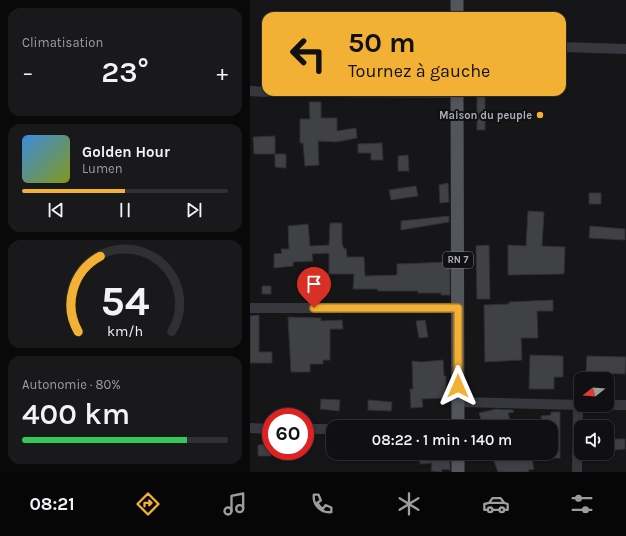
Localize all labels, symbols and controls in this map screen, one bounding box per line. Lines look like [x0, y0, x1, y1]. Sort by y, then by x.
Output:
text: 50 m [348, 26, 416, 59]
icon: left [282, 28, 334, 80]
text: Climatisation [22, 35, 103, 50]
text: 23° [101, 54, 149, 90]
text: − [22, 60, 34, 86]
text: + [216, 60, 228, 86]
text: Tournez à gauche [348, 60, 490, 82]
place label: Maison du peuple [439, 109, 532, 122]
marker: Maison du peuple [535, 110, 545, 120]
text: Golden Hour [82, 143, 170, 161]
text: Lumen [82, 161, 123, 176]
icon: previous [45, 199, 67, 221]
icon: pause [114, 199, 136, 221]
icon: next [183, 199, 205, 221]
road number: RN 7 [443, 252, 473, 268]
pin [297, 267, 331, 308]
icon: arrive [303, 273, 325, 295]
text: 54 [101, 277, 150, 325]
text: km/h [107, 323, 143, 340]
position arrow [437, 365, 479, 407]
north arrow [574, 372, 614, 412]
map controls [574, 372, 614, 460]
text: Autonomie · 80% [22, 377, 121, 392]
text: 400 km [22, 396, 130, 432]
speed limit sign: 60 [262, 408, 314, 460]
button: sound [574, 420, 614, 460]
text: 08:22 · 1 min · 140 m [372, 431, 512, 449]
icon: directions [134, 490, 162, 518]
icon: music [221, 490, 249, 518]
icon: phone [308, 490, 336, 518]
icon: climate [395, 490, 423, 518]
icon: car [482, 490, 510, 518]
icon: filters [568, 490, 596, 518]
text: 08:21 [29, 493, 75, 515]

